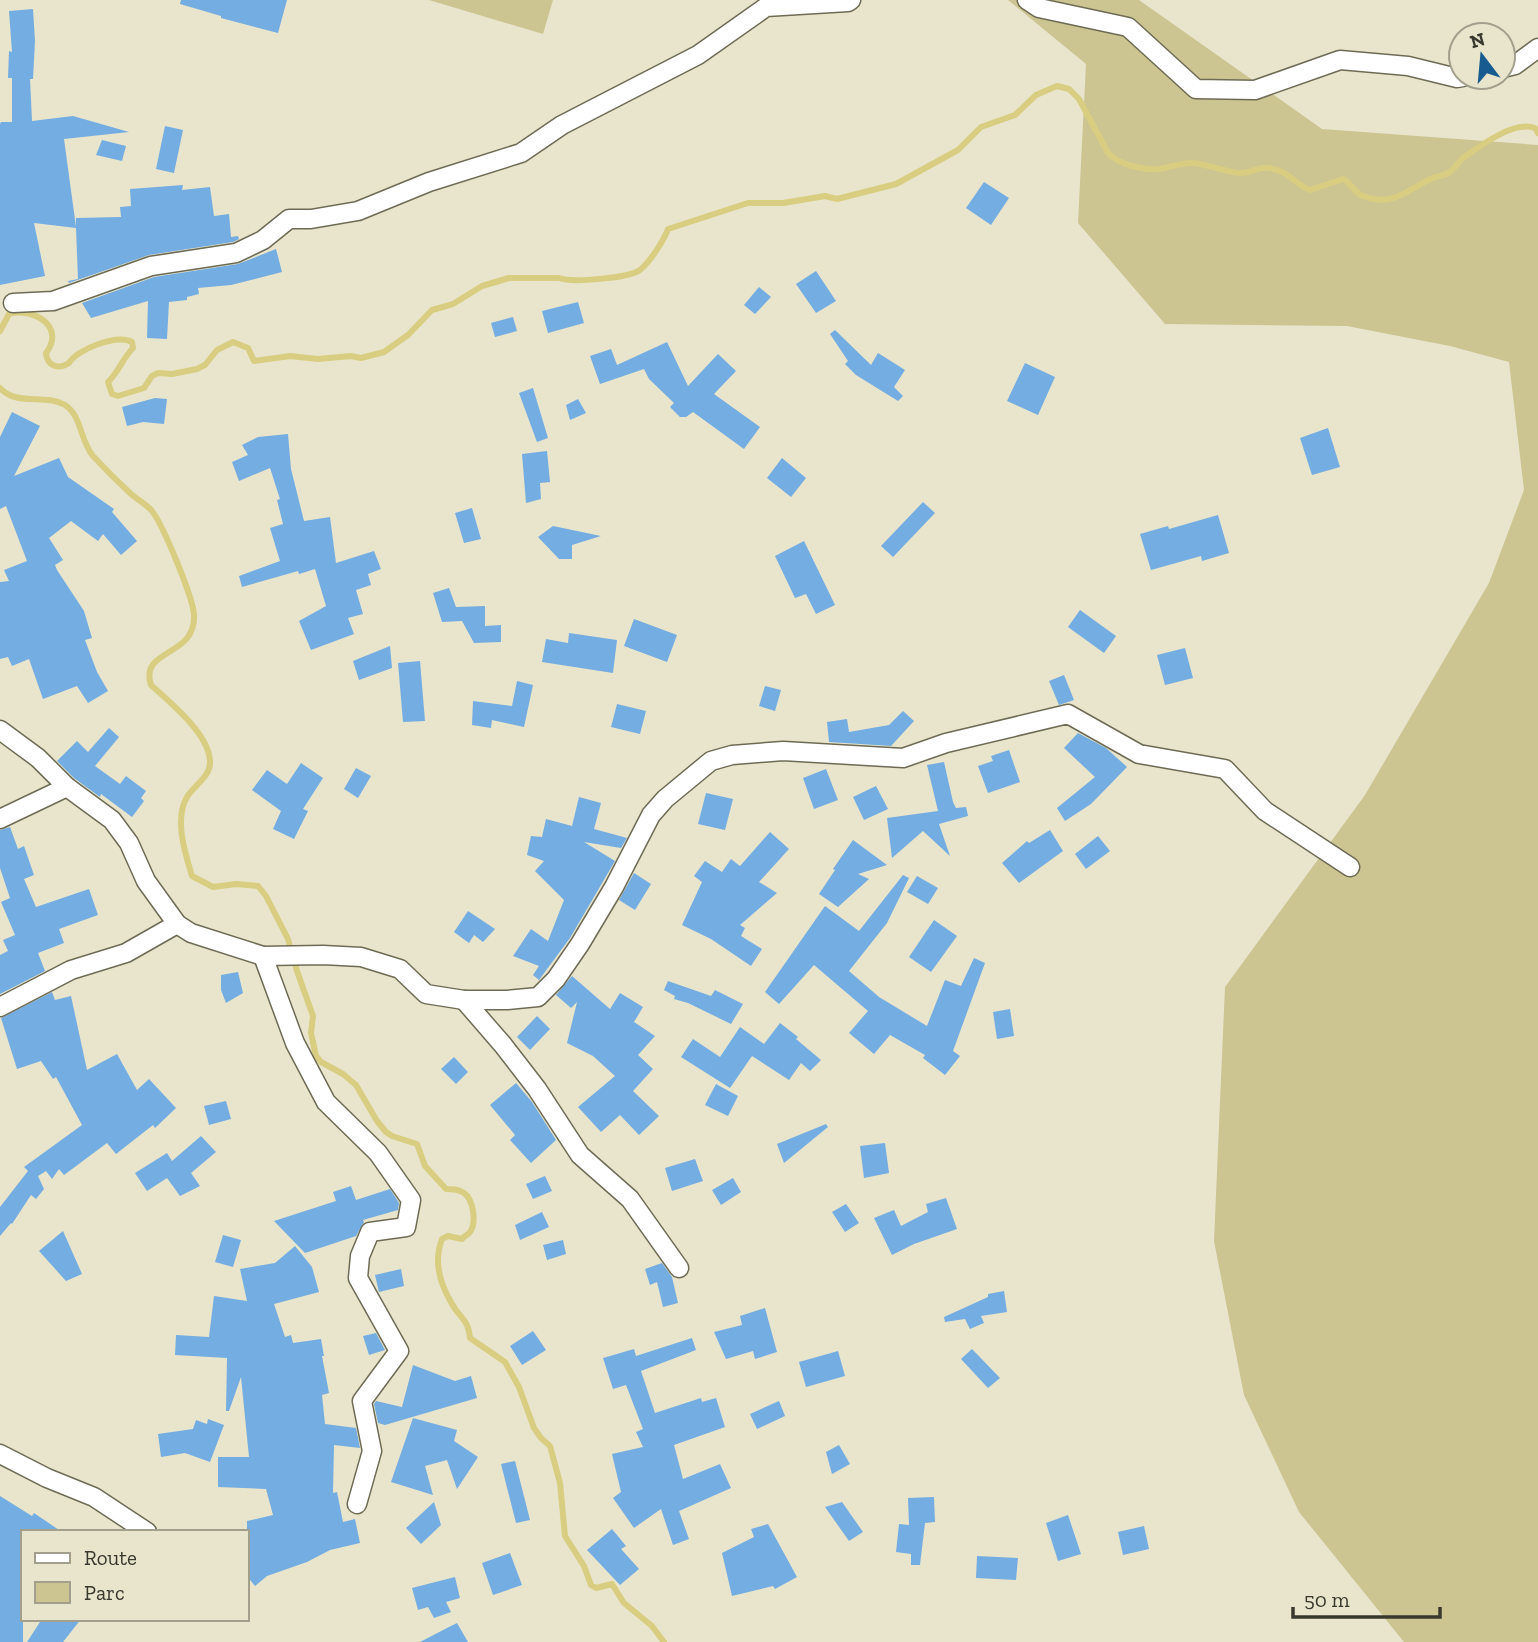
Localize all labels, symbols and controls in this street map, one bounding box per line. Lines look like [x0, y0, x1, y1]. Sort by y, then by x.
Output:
north arrow [1447, 21, 1517, 91]
text: N [1467, 27, 1488, 53]
legend [21, 1530, 248, 1621]
text: Route [84, 1545, 137, 1570]
scale bar [1293, 1576, 1440, 1620]
text: Parc [84, 1580, 125, 1605]
text: 50 m [1304, 1587, 1350, 1612]

